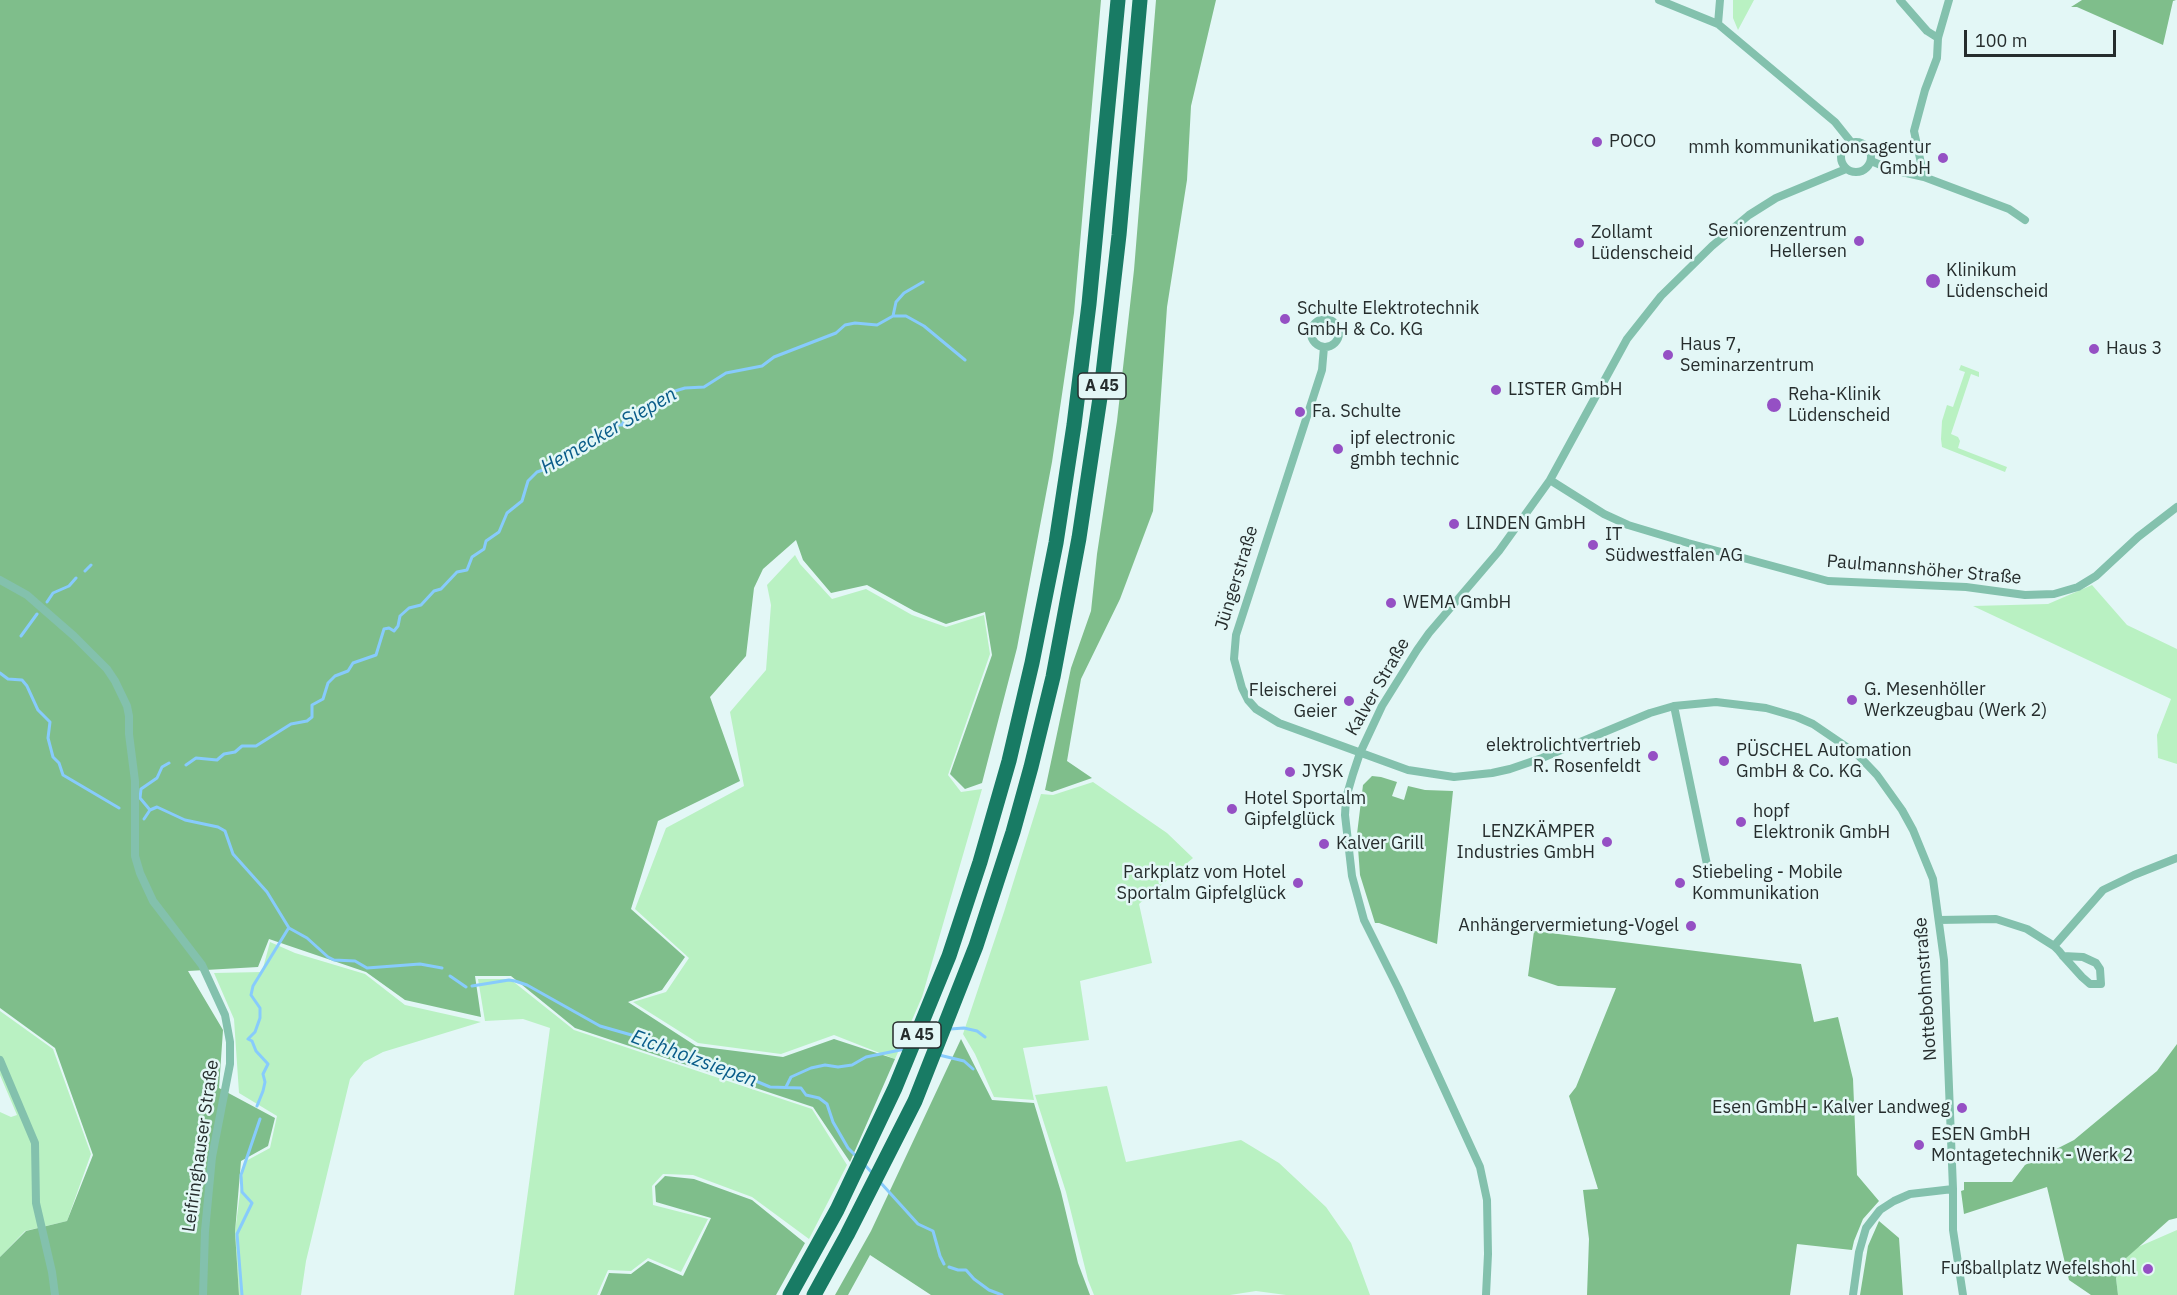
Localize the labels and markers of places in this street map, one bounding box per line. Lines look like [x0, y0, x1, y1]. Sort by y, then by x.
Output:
place label: POCO [1609, 131, 1656, 153]
marker: POCO [1590, 135, 1604, 149]
place label: mmh kommunikationsagentur GmbH [1688, 137, 1931, 180]
marker: mmh kommunikationsagentur GmbH [1936, 151, 1950, 165]
place label: Seniorenzentrum Hellersen [1708, 220, 1847, 262]
place label: Zollamt Lüdenscheid [1591, 222, 1693, 264]
marker: Seniorenzentrum Hellersen [1852, 234, 1866, 248]
marker: Zollamt Lüdenscheid [1572, 236, 1586, 250]
place label: Klinikum Lüdenscheid [1946, 260, 2048, 302]
marker: Klinikum Lüdenscheid [1924, 272, 1942, 290]
place label: Schulte Elektrotechnik GmbH & Co. KG [1297, 298, 1479, 340]
marker: Schulte Elektrotechnik GmbH & Co. KG [1278, 312, 1292, 326]
place label: Haus 7, Seminarzentrum [1680, 334, 1814, 376]
place label: Haus 3 [2106, 338, 2162, 360]
marker: Haus 3 [2087, 342, 2101, 356]
marker: Haus 7, Seminarzentrum [1661, 348, 1675, 362]
place label: LISTER GmbH [1508, 379, 1622, 401]
marker: LISTER GmbH [1489, 383, 1503, 397]
place label: Reha-Klinik Lüdenscheid [1788, 384, 1890, 426]
marker: Reha-Klinik Lüdenscheid [1765, 396, 1783, 414]
place label: Fa. Schulte [1312, 401, 1401, 423]
marker: Fa. Schulte [1293, 405, 1307, 419]
place label: ipf electronic gmbh technic [1350, 428, 1459, 470]
marker: ipf electronic gmbh technic [1331, 442, 1345, 456]
place label: LINDEN GmbH [1466, 513, 1586, 535]
marker: LINDEN GmbH [1447, 517, 1461, 531]
place label: IT Südwestfalen AG [1605, 524, 1743, 566]
marker: IT Südwestfalen AG [1586, 538, 1600, 552]
place label: WEMA GmbH [1403, 592, 1511, 614]
marker: WEMA GmbH [1384, 596, 1398, 610]
place label: G. Mesenhöller Werkzeugbau (Werk 2) [1864, 679, 2047, 722]
place label: Fleischerei Geier [1249, 680, 1337, 722]
marker: G. Mesenhöller Werkzeugbau (Werk 2) [1845, 693, 1859, 707]
marker: Fleischerei Geier [1342, 694, 1356, 708]
place label: elektrolichtvertrieb R. Rosenfeldt [1486, 735, 1641, 777]
place label: PÜSCHEL Automation GmbH & Co. KG [1736, 740, 1912, 783]
marker: elektrolichtvertrieb R. Rosenfeldt [1646, 749, 1660, 763]
marker: PÜSCHEL Automation GmbH & Co. KG [1717, 754, 1731, 768]
place label: JYSK [1302, 761, 1343, 783]
marker: JYSK [1283, 765, 1297, 779]
place label: Hotel Sportalm Gipfelglück [1244, 788, 1366, 830]
place label: hopf Elektronik GmbH [1753, 801, 1890, 844]
marker: Hotel Sportalm Gipfelglück [1225, 802, 1239, 816]
marker: hopf Elektronik GmbH [1734, 815, 1748, 829]
place label: LENZKÄMPER Industries GmbH [1457, 821, 1595, 864]
place label: Kalver Grill [1336, 833, 1424, 855]
marker: LENZKÄMPER Industries GmbH [1600, 835, 1614, 849]
marker: Kalver Grill [1317, 837, 1331, 851]
place label: Parkplatz vom Hotel Sportalm Gipfelglück [1117, 862, 1286, 904]
place label: Stiebeling - Mobile Kommunikation [1692, 862, 1843, 904]
marker: Parkplatz vom Hotel Sportalm Gipfelglück [1291, 876, 1305, 890]
marker: Stiebeling - Mobile Kommunikation [1673, 876, 1687, 890]
place label: Anhängervermietung-Vogel [1458, 915, 1679, 937]
marker: Anhängervermietung-Vogel [1684, 919, 1698, 933]
place label: Esen GmbH - Kalver Landweg [1712, 1097, 1950, 1119]
marker: Esen GmbH - Kalver Landweg [1955, 1101, 1969, 1115]
place label: ESEN GmbH Montagetechnik - Werk 2 [1931, 1124, 2133, 1166]
marker: ESEN GmbH Montagetechnik - Werk 2 [1912, 1138, 1926, 1152]
place label: Fußballplatz Wefelshohl [1941, 1258, 2136, 1280]
marker: Fußballplatz Wefelshohl [2141, 1262, 2155, 1276]

